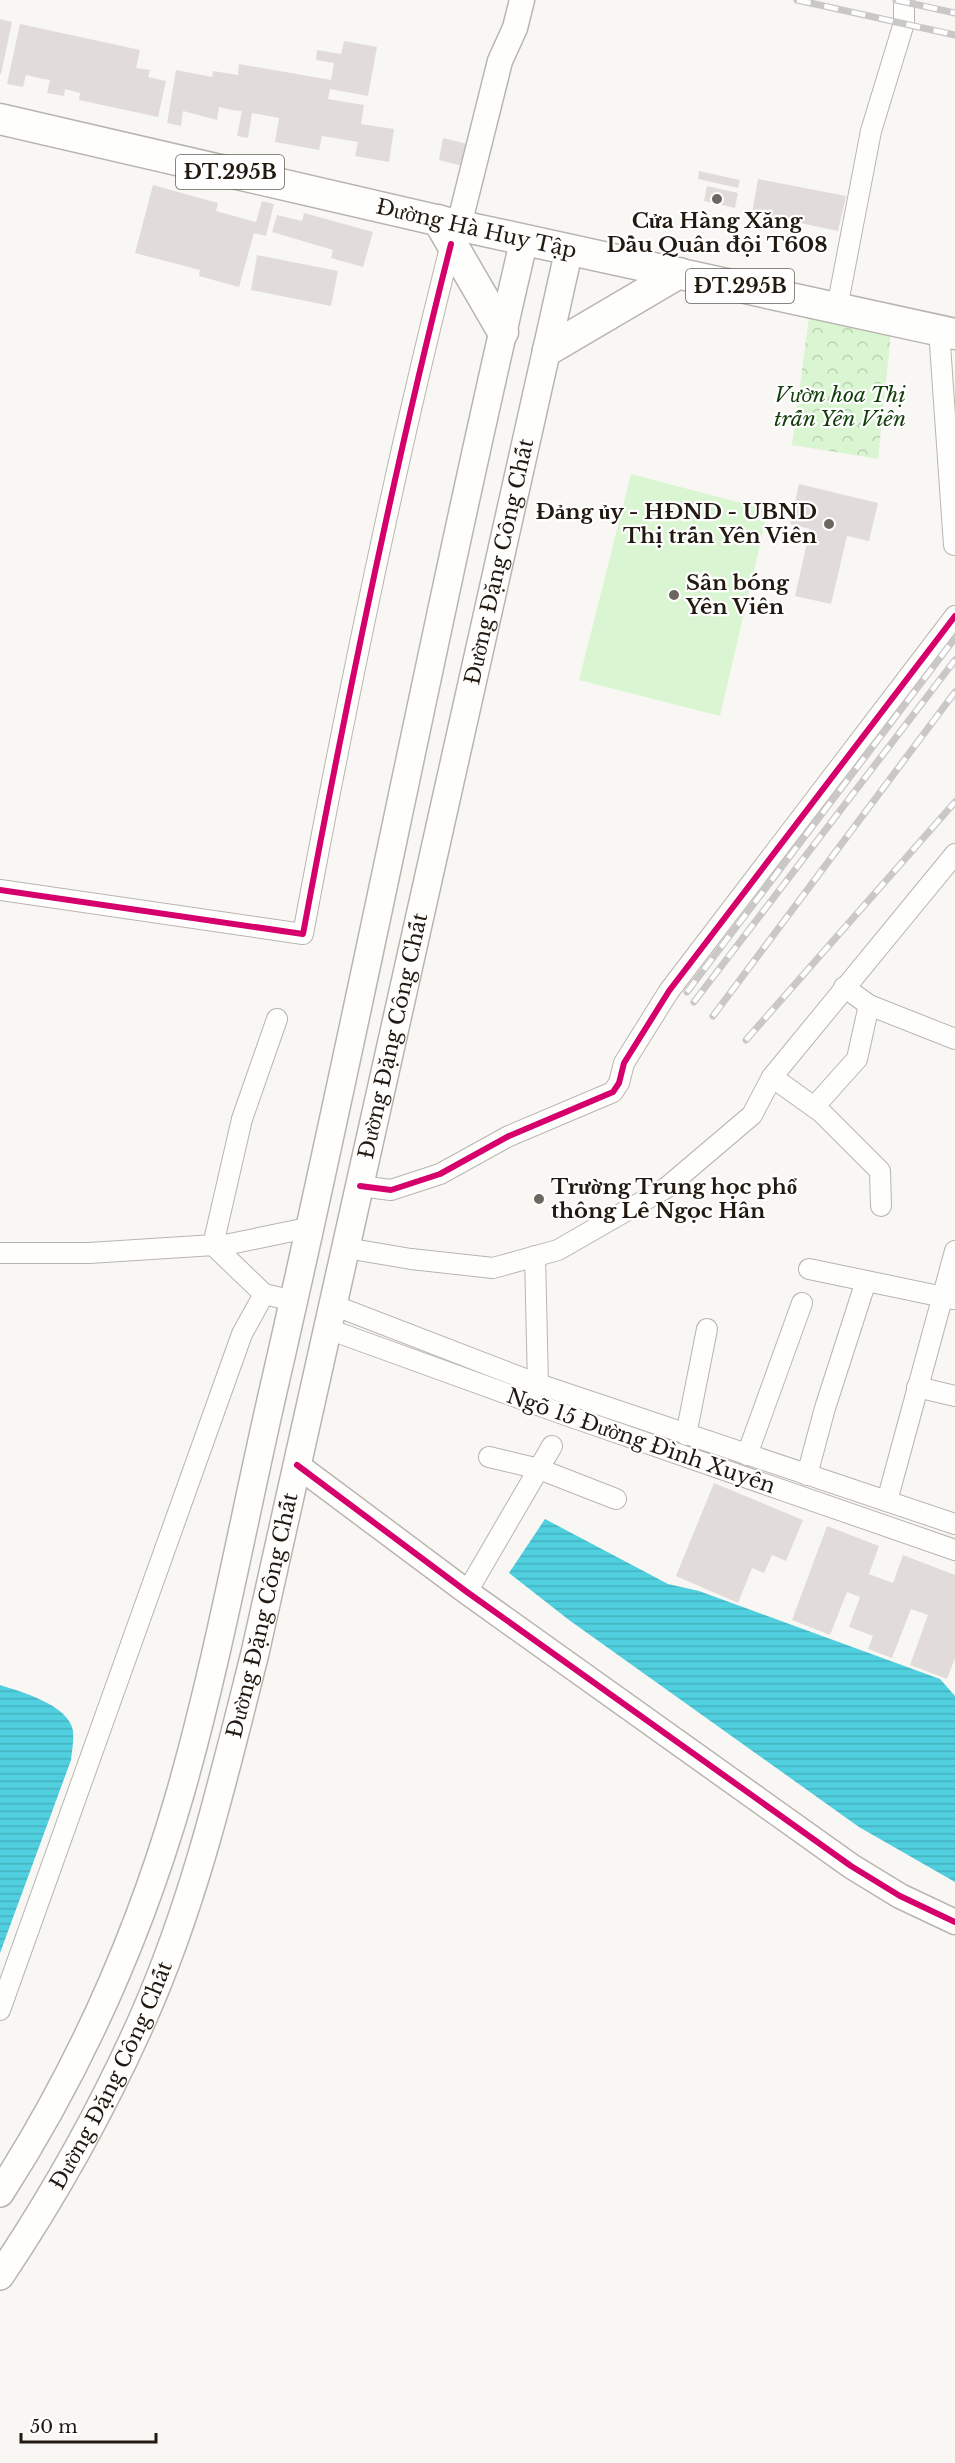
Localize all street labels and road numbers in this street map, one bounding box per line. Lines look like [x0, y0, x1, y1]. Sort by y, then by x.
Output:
road number: ĐT.295B [176, 155, 284, 189]
street label: Đường Hà Huy Tập [374, 194, 579, 264]
road number: ĐT.295B [686, 269, 794, 303]
street label: Đường Đặng Công Chất [459, 436, 539, 687]
street label: Đường Đặng Công Chất [353, 910, 433, 1161]
street label: Ngõ 15 Đường Đình Xuyên [503, 1383, 779, 1499]
street label: Đường Đặng Công Chất [221, 1490, 304, 1741]
street label: Đường Đặng Công Chất [44, 1958, 178, 2194]

